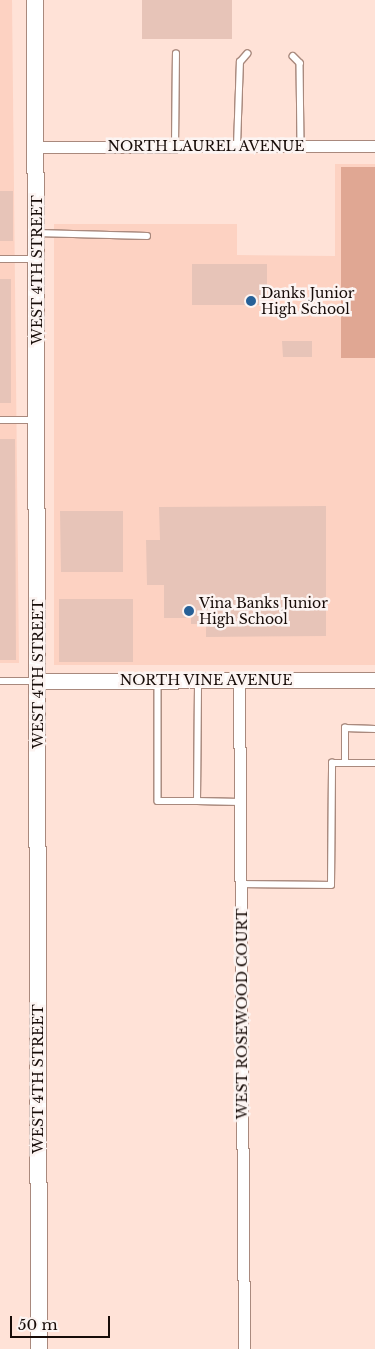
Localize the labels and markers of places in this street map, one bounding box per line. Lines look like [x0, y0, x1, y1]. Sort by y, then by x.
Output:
place label: Danks Junior High School [261, 285, 355, 318]
marker: Danks Junior High School [245, 295, 257, 307]
place label: Vina Banks Junior High School [199, 595, 328, 628]
marker: Vina Banks Junior High School [183, 605, 195, 617]

